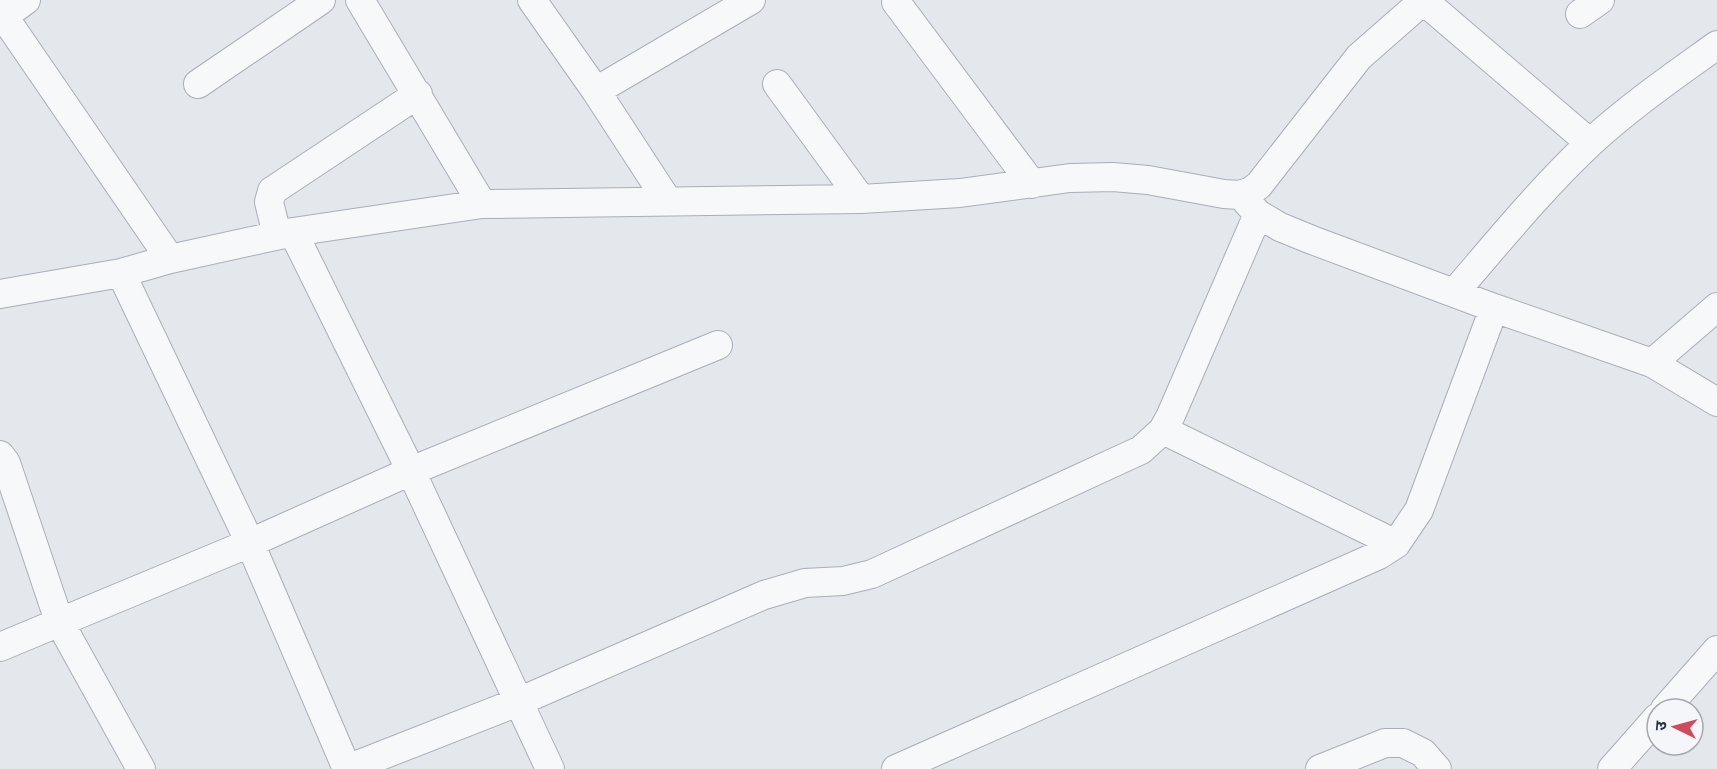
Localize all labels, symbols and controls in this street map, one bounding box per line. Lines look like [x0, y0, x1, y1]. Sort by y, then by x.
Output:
north arrow [1645, 697, 1705, 757]
text: उ [1649, 719, 1672, 731]

